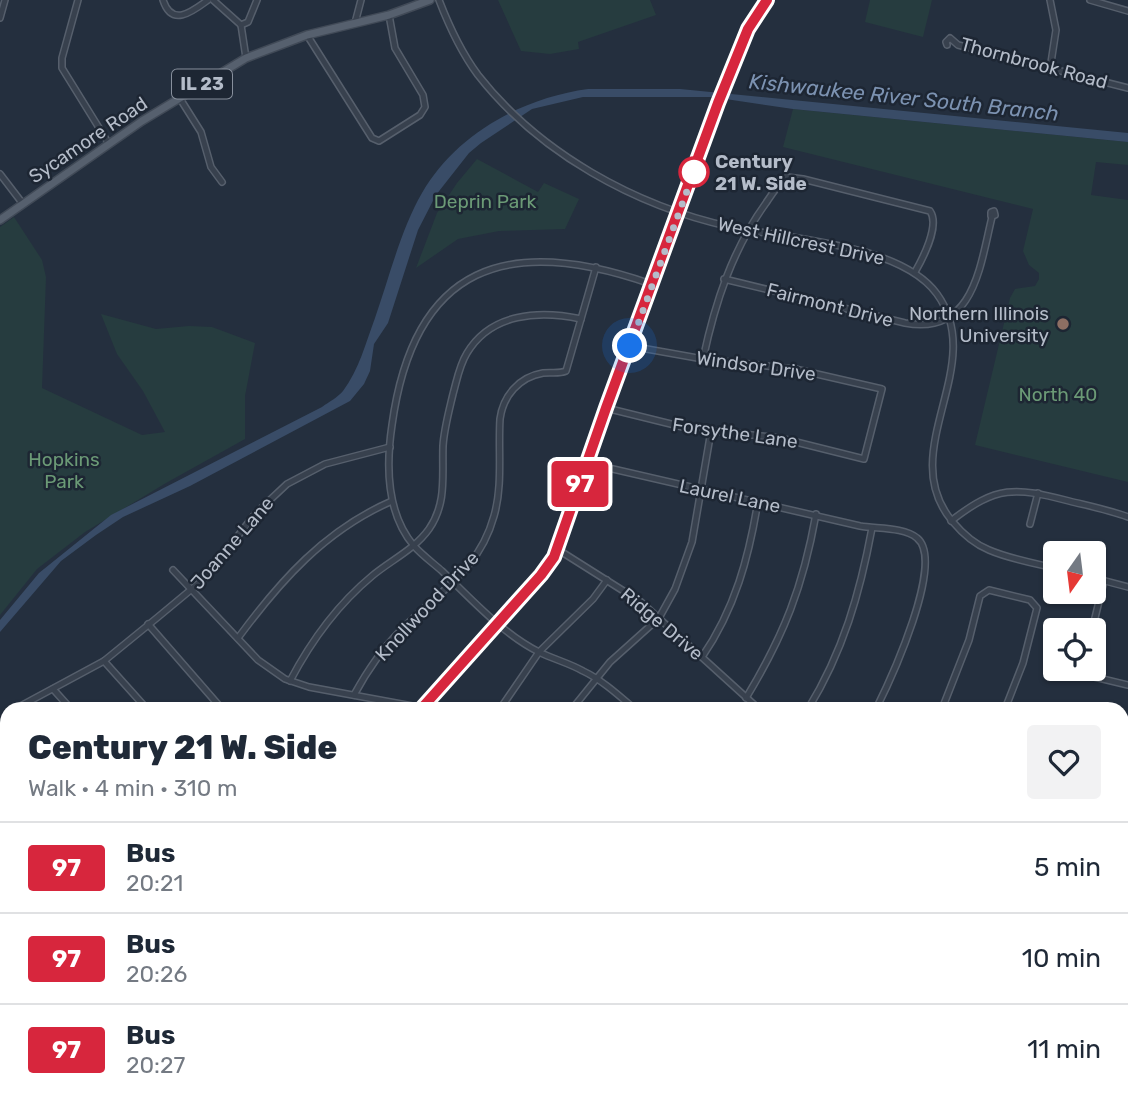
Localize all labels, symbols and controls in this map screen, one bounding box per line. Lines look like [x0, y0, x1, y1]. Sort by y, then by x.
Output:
street label: Thornbrook Road [958, 32, 1110, 94]
water label: Kishwaukee River South Branch [748, 68, 1060, 126]
road number: IL 23 [172, 70, 232, 98]
street label: Sycamore Road [24, 92, 152, 188]
place label: Century 21 W. Side [715, 150, 807, 195]
marker: Century 21 W. Side [679, 157, 709, 187]
park label: Deprin Park [434, 190, 536, 213]
street label: West Hillcrest Drive [715, 212, 887, 270]
street label: Fairmont Drive [764, 278, 896, 332]
place label: Northern Illinois University [909, 302, 1049, 347]
marker: Northern Illinois University [1055, 316, 1071, 332]
your location [612, 328, 647, 363]
street label: Windsor Drive [695, 346, 817, 386]
park label: North 40 [1019, 383, 1097, 406]
street label: Forsythe Lane [671, 413, 799, 453]
park label: Hopkins Park [28, 448, 100, 493]
line badge: 97 [548, 461, 612, 507]
text: 97 [565, 470, 595, 498]
street label: Laurel Lane [677, 474, 783, 518]
street label: Joanne Lane [186, 492, 278, 594]
north arrow [1043, 541, 1106, 604]
map controls [1043, 541, 1106, 681]
street label: Knollwood Drive [370, 546, 484, 666]
street label: Ridge Drive [616, 583, 708, 665]
button: locate [1043, 618, 1106, 681]
button: heart [1027, 725, 1101, 799]
text: Century 21 W. Side [28, 728, 337, 767]
text: Walk · 4 min · 310 m [28, 774, 237, 802]
text: Bus [126, 838, 175, 869]
text: 5 min [1034, 852, 1101, 883]
text: 97 [52, 854, 81, 882]
text: 20:21 [126, 869, 183, 897]
text: Bus [126, 929, 175, 960]
text: 10 min [1022, 943, 1101, 974]
text: 97 [52, 945, 81, 973]
text: 20:26 [126, 960, 187, 988]
text: Bus [126, 1020, 175, 1051]
text: 11 min [1027, 1034, 1101, 1065]
text: 97 [52, 1036, 81, 1064]
text: 20:27 [126, 1051, 185, 1079]

